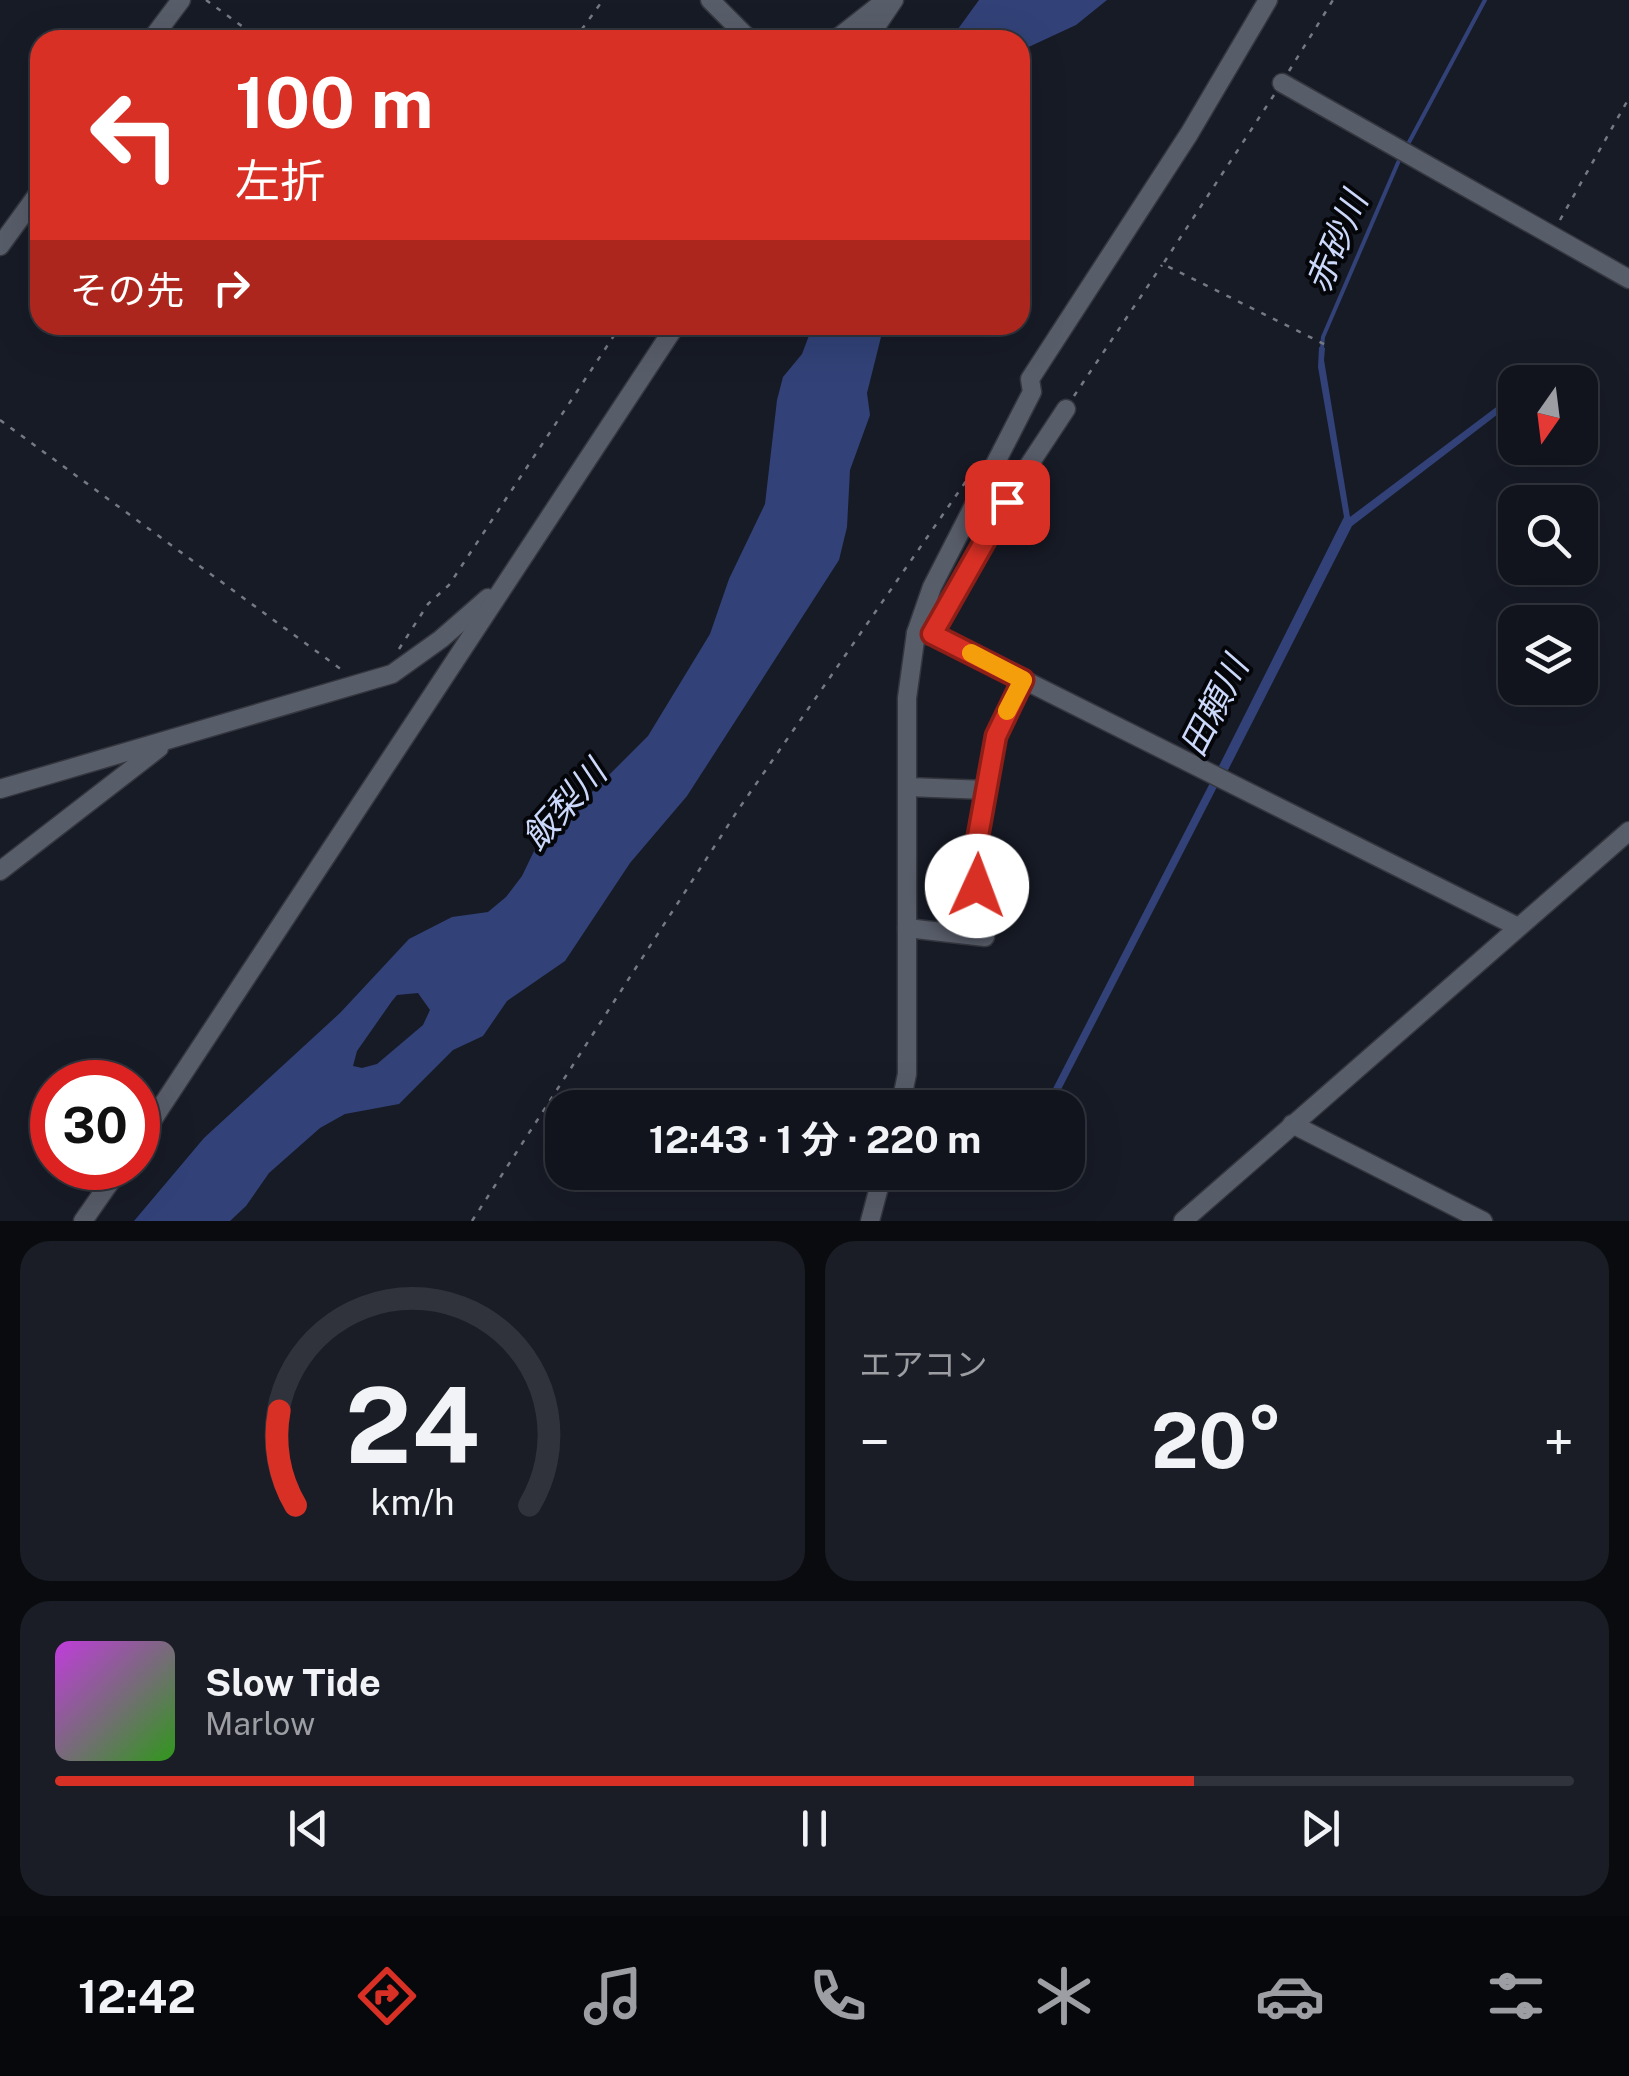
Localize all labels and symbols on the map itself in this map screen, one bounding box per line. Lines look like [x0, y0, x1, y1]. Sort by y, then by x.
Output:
water label: 赤砂川 [1297, 182, 1377, 298]
north arrow [1498, 365, 1598, 465]
pin [965, 460, 1050, 545]
water label: 田頼川 [1172, 646, 1258, 762]
water label: 飯梨川 [514, 749, 617, 858]
position arrow [925, 834, 1029, 938]
speed limit sign: 30 [30, 1060, 160, 1190]

